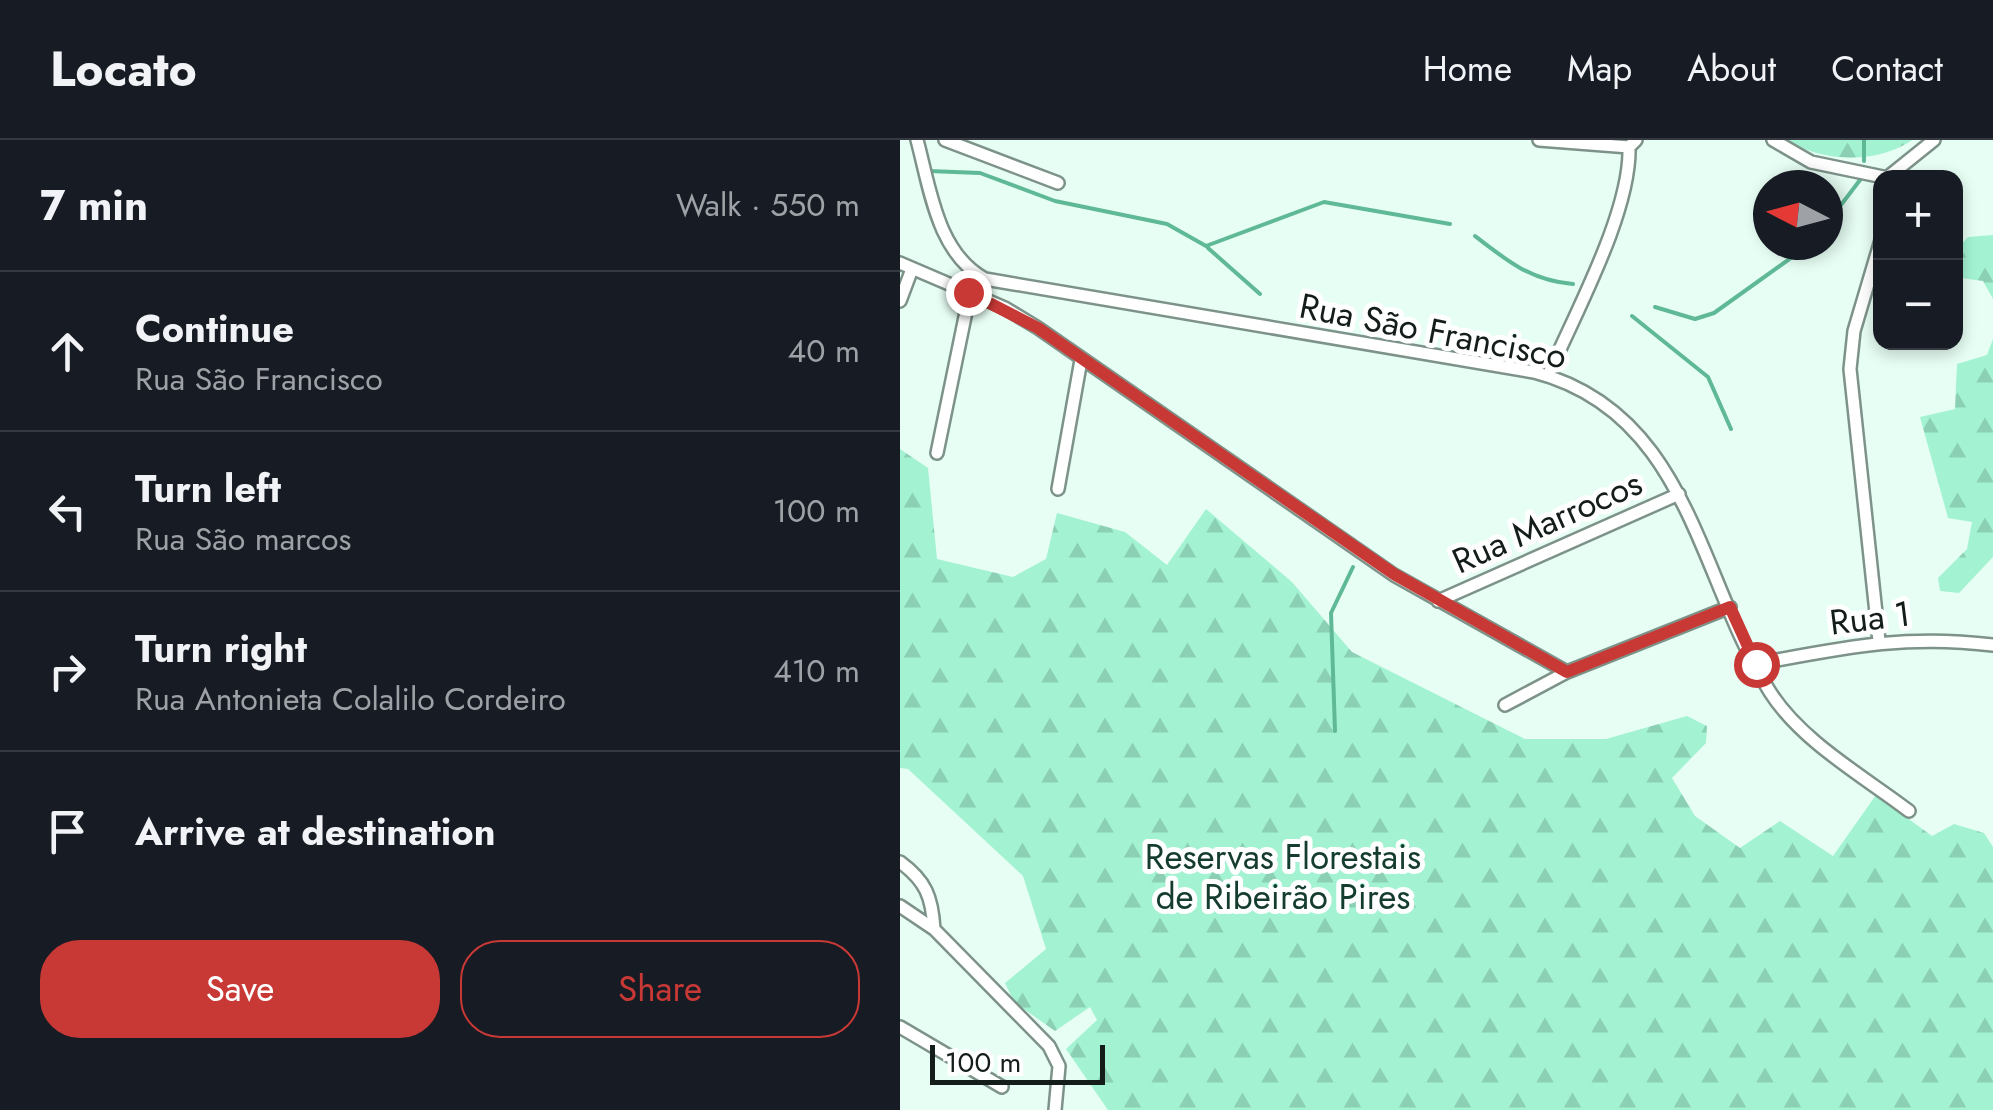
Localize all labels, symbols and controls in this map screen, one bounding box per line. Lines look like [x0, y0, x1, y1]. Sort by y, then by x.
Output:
text: Locato [50, 35, 197, 104]
text: Home [1423, 44, 1512, 94]
text: Map [1567, 44, 1632, 94]
text: About [1687, 44, 1776, 94]
text: Contact [1831, 44, 1943, 94]
north arrow [1753, 170, 1843, 260]
map controls [1873, 170, 1963, 350]
button: + [1873, 170, 1963, 260]
text: 7 min [40, 175, 148, 236]
text: Walk · 550 m [676, 182, 860, 228]
button: − [1873, 260, 1963, 350]
route end [946, 270, 992, 316]
street label: Rua São Francisco [1295, 281, 1571, 381]
text: Continue [135, 301, 294, 356]
icon: ahead [40, 324, 95, 379]
text: 40 m [788, 328, 860, 374]
text: Rua São Francisco [135, 356, 383, 402]
street label: Rua Marrocos [1444, 458, 1650, 586]
text: Turn left [135, 461, 281, 516]
icon: left [40, 484, 95, 539]
text: 100 m [773, 488, 860, 534]
text: Rua São marcos [135, 516, 351, 562]
street label: Rua 1 [1827, 588, 1913, 648]
text: Turn right [135, 621, 307, 676]
route start [1734, 642, 1780, 688]
icon: right [40, 644, 95, 699]
text: 410 m [773, 648, 860, 694]
text: Rua Antonieta Colalilo Cordeiro [135, 676, 566, 722]
icon: arrive [40, 804, 95, 859]
text: Arrive at destination [135, 804, 496, 859]
park label: Reservas Florestais de Ribeirão Pires [1145, 832, 1421, 922]
button: Save [40, 940, 440, 1038]
button: Share [460, 940, 860, 1038]
scale bar [930, 1040, 1105, 1084]
text: 100 m [945, 1042, 1021, 1083]

